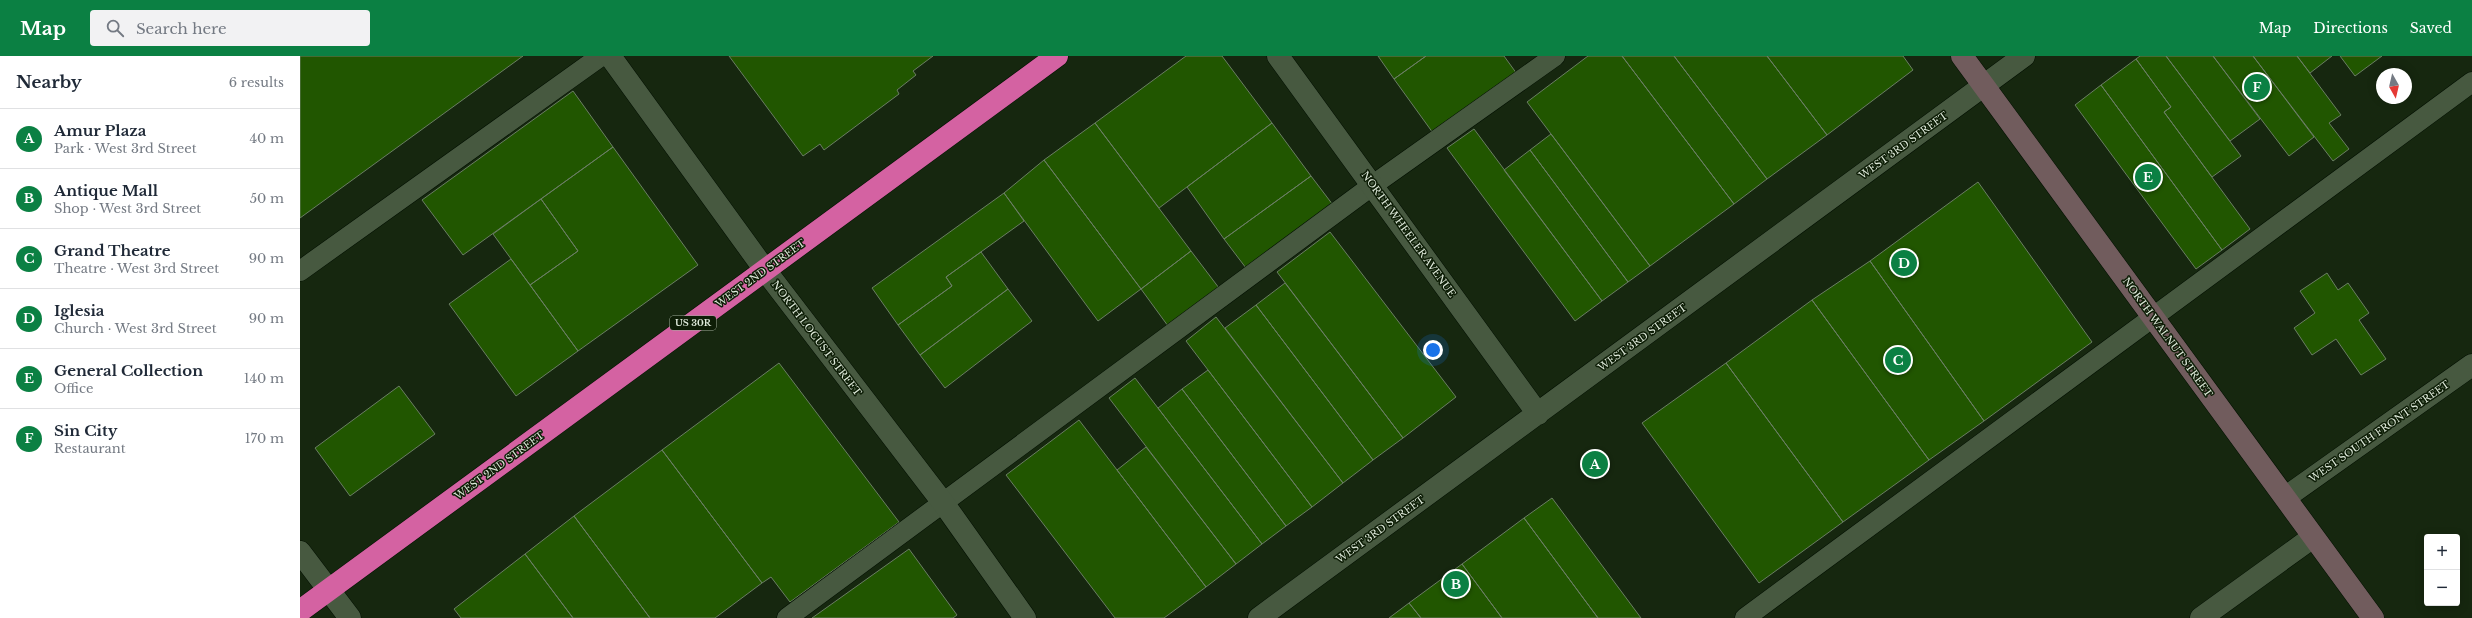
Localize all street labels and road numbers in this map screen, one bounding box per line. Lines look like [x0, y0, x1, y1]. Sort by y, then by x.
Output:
street label: WEST 3RD STREET [1856, 109, 1950, 183]
street label: NORTH WHEELER AVENUE [1358, 169, 1459, 300]
street label: WEST 2ND STREET [712, 236, 808, 311]
street label: NORTH WALNUT STREET [2120, 275, 2215, 400]
street label: NORTH LOCUST STREET [769, 278, 864, 399]
street label: WEST 3RD STREET [1595, 301, 1689, 375]
road number: US 30R [670, 316, 716, 330]
street label: WEST SOUTH FRONT STREET [2306, 378, 2452, 486]
street label: WEST 2ND STREET [451, 428, 547, 503]
street label: WEST 3RD STREET [1333, 493, 1427, 567]

